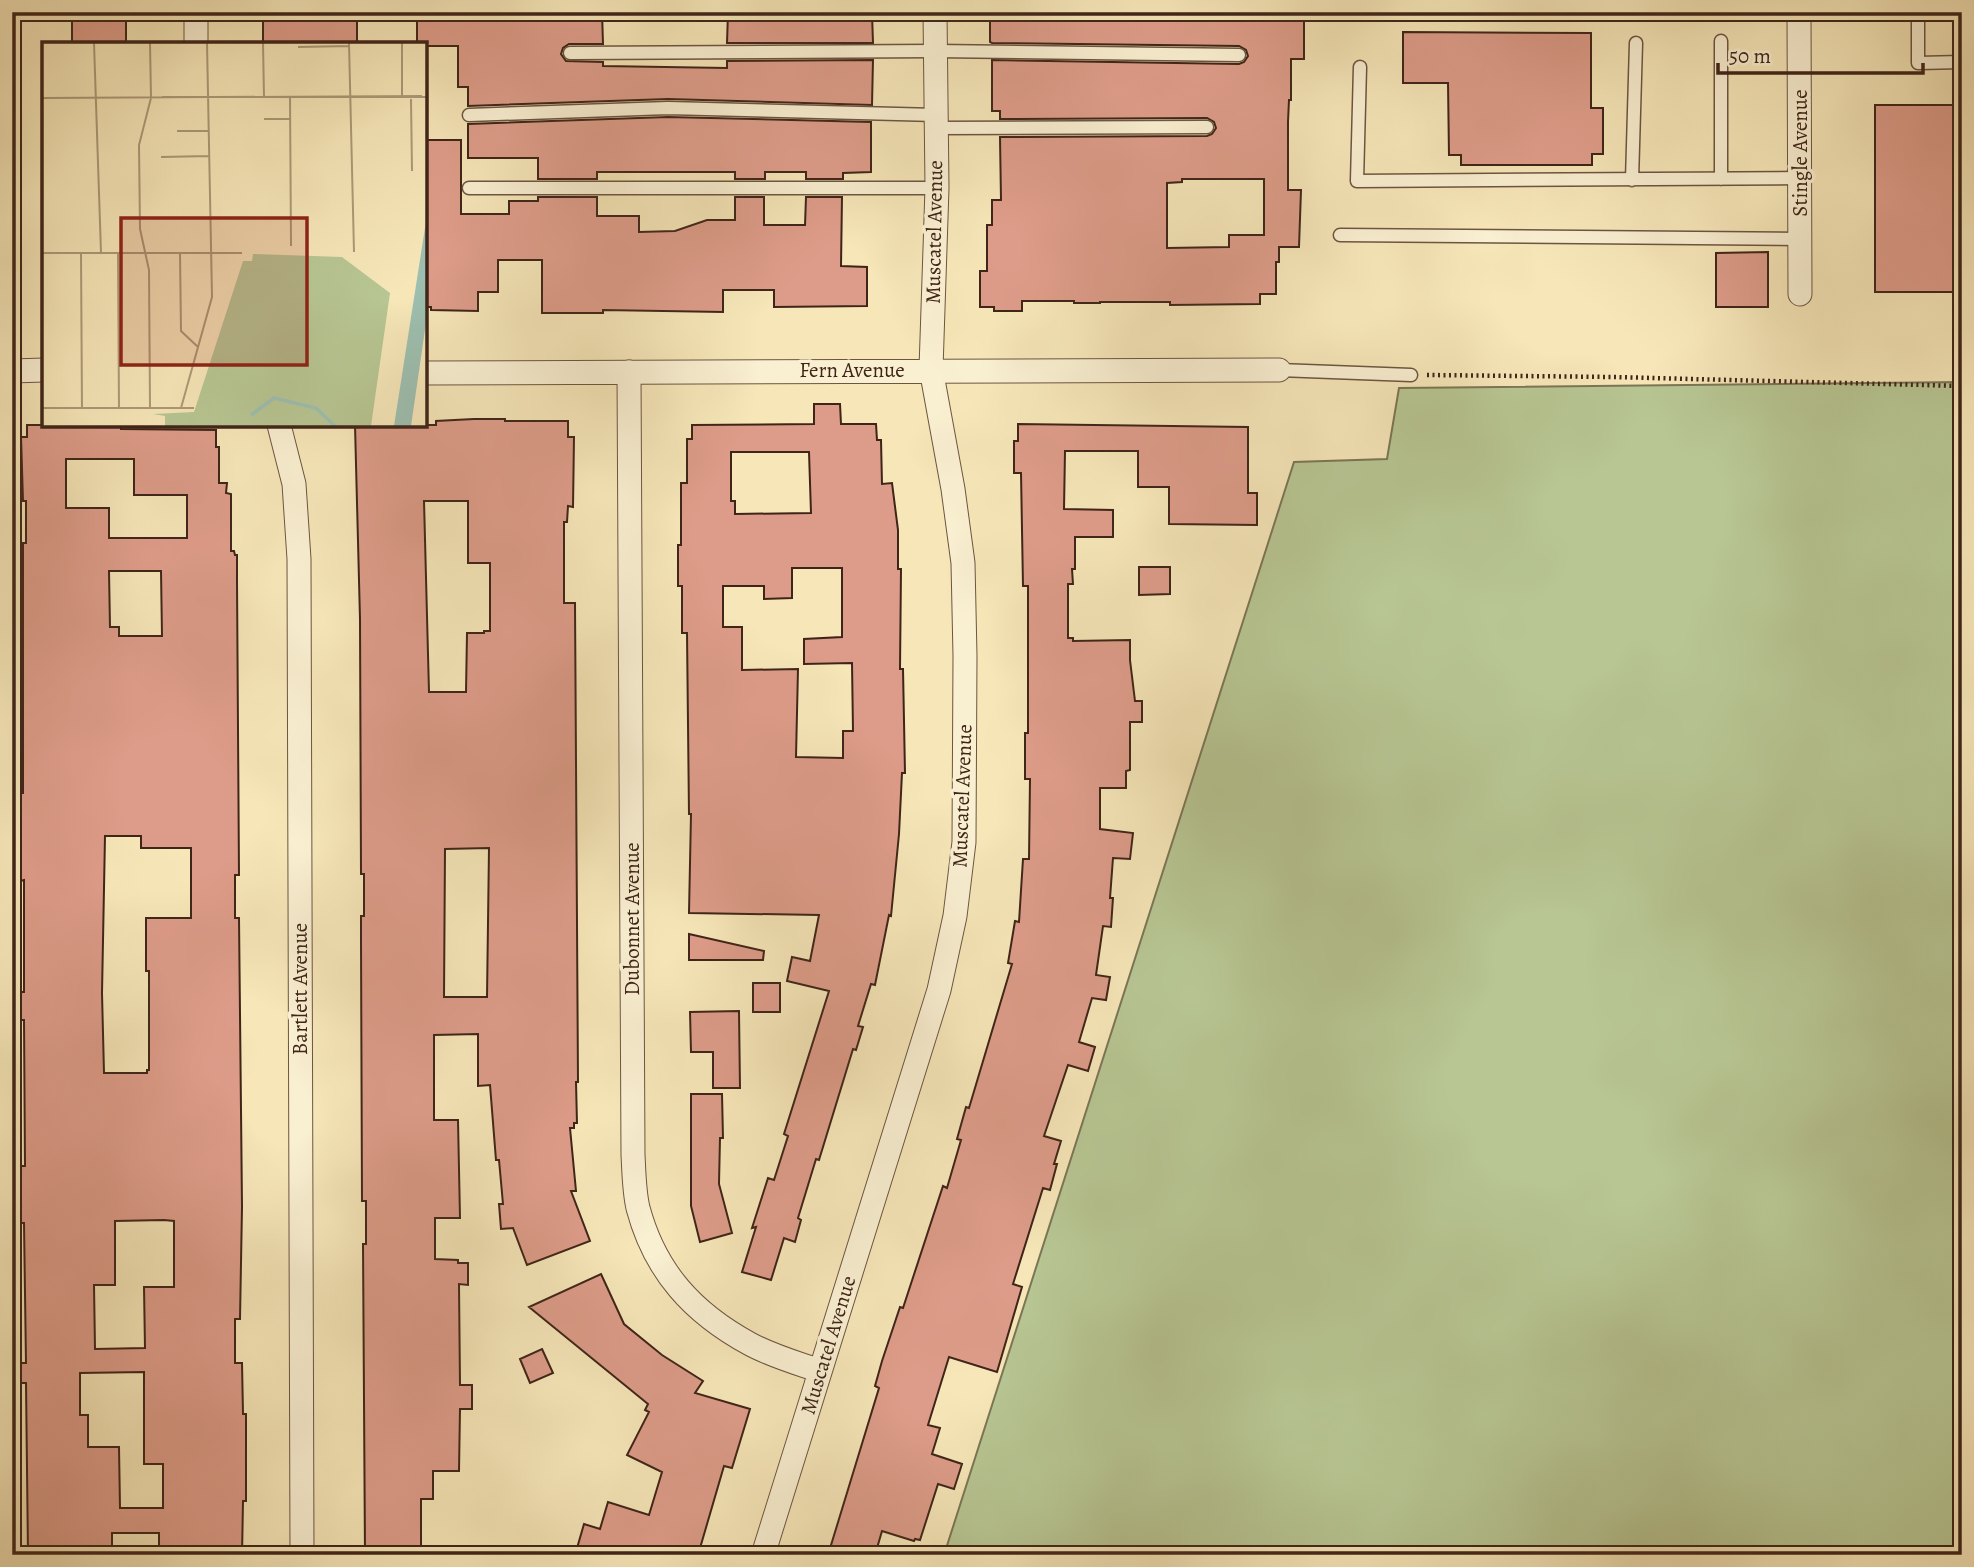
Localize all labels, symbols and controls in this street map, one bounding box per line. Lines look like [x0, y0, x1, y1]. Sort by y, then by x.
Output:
scale bar [1718, 32, 1923, 76]
inset map [42, 42, 427, 427]
text: 50 m [1729, 42, 1771, 70]
street label: Stingle Avenue [1786, 89, 1814, 217]
street label: Muscatel Avenue [919, 160, 949, 304]
street label: Fern Avenue [799, 356, 905, 384]
street label: Muscatel Avenue [945, 724, 979, 868]
street label: Dubonnet Avenue [618, 842, 646, 996]
street label: Bartlett Avenue [286, 923, 314, 1055]
street label: Muscatel Avenue [794, 1272, 862, 1418]

